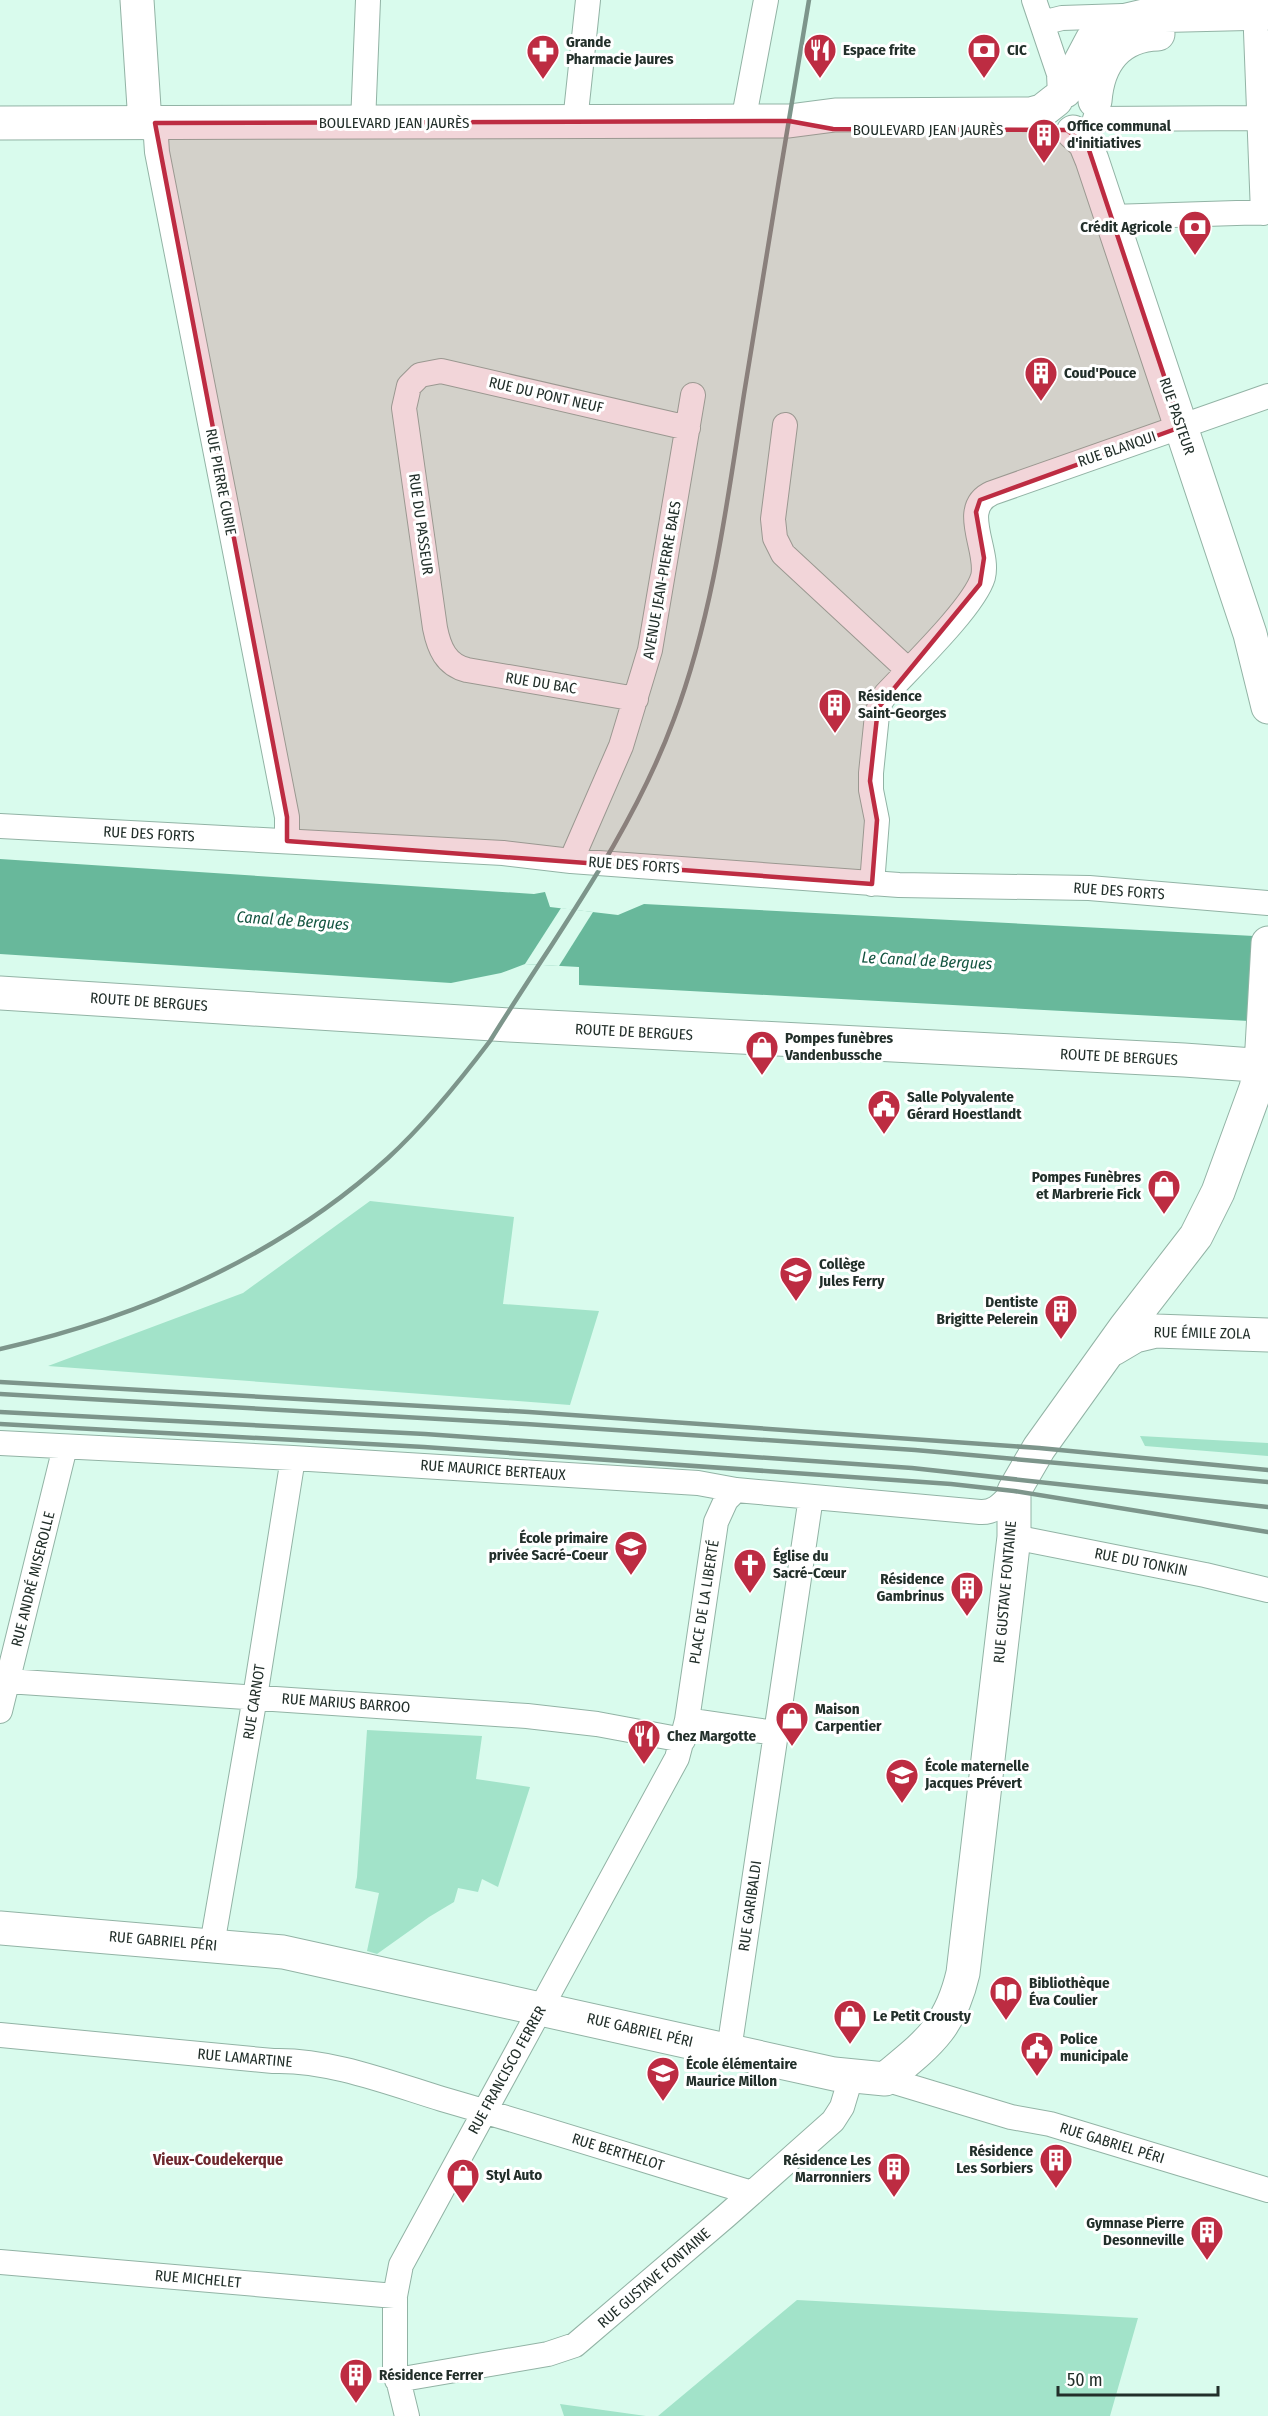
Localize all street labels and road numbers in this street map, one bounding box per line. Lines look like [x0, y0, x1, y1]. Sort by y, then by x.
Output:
street label: BOULEVARD JEAN JAURÈS [319, 114, 469, 132]
street label: BOULEVARD JEAN JAURÈS [853, 121, 1003, 139]
street label: RUE DU PONT NEUF [487, 373, 605, 417]
street label: RUE PASTEUR [1155, 375, 1199, 457]
street label: RUE PIERRE CURIE [202, 427, 240, 537]
street label: RUE BLANQUI [1076, 427, 1158, 471]
street label: RUE DU PASSEUR [405, 472, 437, 576]
street label: AVENUE JEAN-PIERRE BAES [639, 499, 685, 661]
street label: RUE DU BAC [504, 668, 578, 698]
street label: RUE DES FORTS [103, 823, 195, 845]
street label: RUE DES FORTS [588, 853, 680, 877]
street label: RUE DES FORTS [1073, 879, 1165, 903]
street label: ROUTE DE BERGUES [89, 989, 209, 1015]
street label: ROUTE DE BERGUES [575, 1020, 693, 1044]
street label: ROUTE DE BERGUES [1060, 1045, 1178, 1069]
street label: RUE ÉMILE ZOLA [1153, 1323, 1251, 1343]
street label: RUE MAURICE BERTEAUX [420, 1456, 567, 1484]
street label: RUE ANDRÉ MISEROLLE [7, 1510, 59, 1648]
street label: RUE GUSTAVE FONTAINE [990, 1520, 1020, 1664]
street label: PLACE DE LA LIBERTÉ [685, 1539, 723, 1665]
street label: RUE DU TONKIN [1093, 1544, 1189, 1580]
street label: RUE CARNOT [239, 1663, 269, 1741]
street label: RUE MARIUS BARROO [281, 1690, 411, 1716]
street label: RUE GARIBALDI [735, 1860, 765, 1952]
street label: RUE GABRIEL PÉRI [108, 1927, 218, 1955]
street label: RUE FRANCISCO FERRER [464, 2003, 550, 2137]
street label: RUE GABRIEL PÉRI [585, 2009, 695, 2051]
street label: RUE LAMARTINE [197, 2045, 293, 2071]
street label: RUE GABRIEL PÉRI [1058, 2119, 1166, 2167]
street label: RUE BERTHELOT [570, 2129, 666, 2175]
street label: RUE GUSTAVE FONTAINE [594, 2224, 714, 2332]
street label: RUE MICHELET [154, 2266, 242, 2292]

